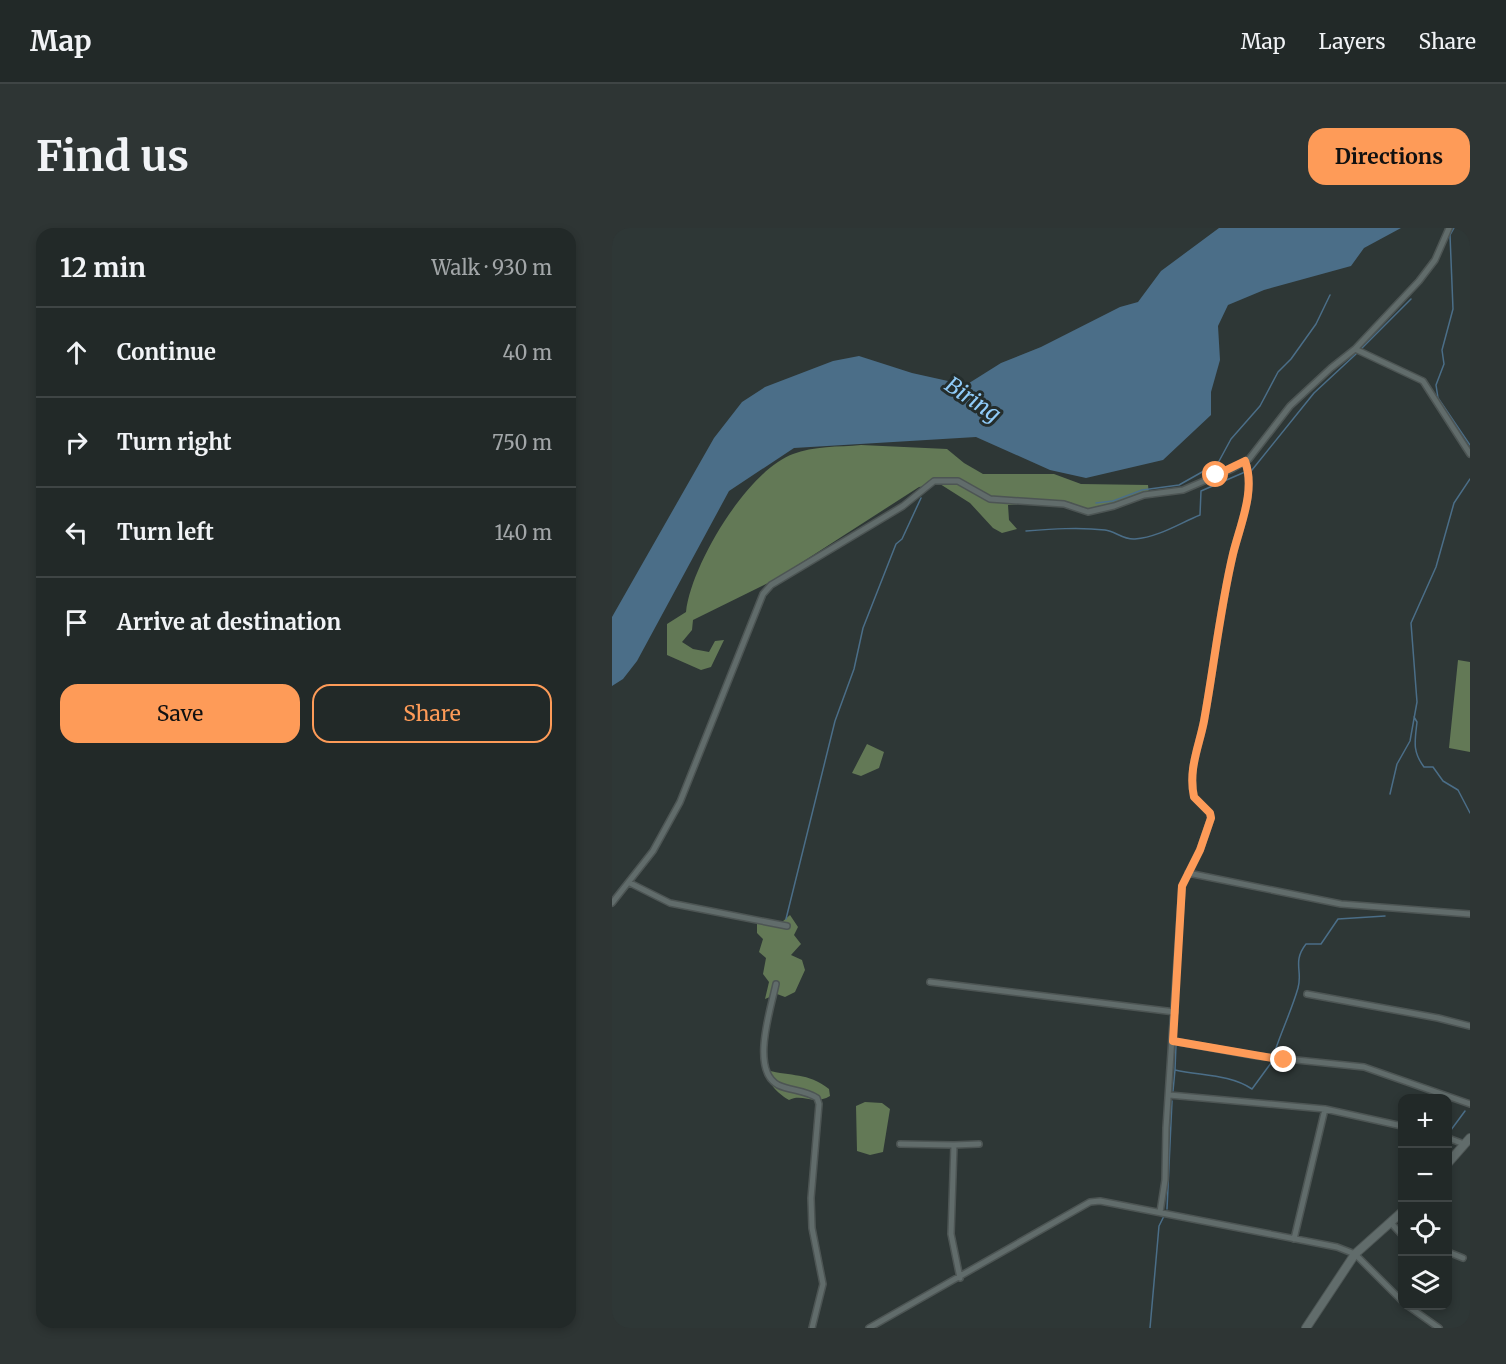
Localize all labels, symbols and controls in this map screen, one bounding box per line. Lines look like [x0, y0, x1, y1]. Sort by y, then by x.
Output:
text: Map [30, 23, 92, 59]
text: Map [1241, 28, 1286, 55]
text: Layers [1319, 28, 1386, 55]
text: Share [1419, 28, 1476, 55]
button: Directions [1308, 128, 1470, 185]
text: Find us [36, 130, 189, 182]
text: 12 min [60, 251, 146, 284]
text: Walk · 930 m [431, 255, 552, 280]
icon: ahead [60, 336, 93, 369]
text: Continue [117, 338, 216, 366]
text: 40 m [502, 340, 552, 365]
water label: Biring [940, 370, 1006, 428]
icon: right [60, 426, 93, 459]
text: Turn right [117, 428, 231, 456]
text: 750 m [492, 430, 552, 455]
route start [1202, 461, 1228, 487]
icon: left [60, 516, 93, 549]
text: Turn left [117, 518, 214, 546]
text: 140 m [495, 520, 552, 545]
icon: arrive [60, 606, 93, 639]
text: Arrive at destination [117, 608, 341, 636]
button: Save [60, 684, 300, 743]
button: Share [312, 684, 552, 743]
route end [1270, 1046, 1296, 1072]
map controls [1398, 1094, 1452, 1310]
button: + [1398, 1094, 1452, 1148]
button: − [1398, 1148, 1452, 1202]
button: locate [1398, 1202, 1452, 1256]
button: layers [1398, 1256, 1452, 1310]

